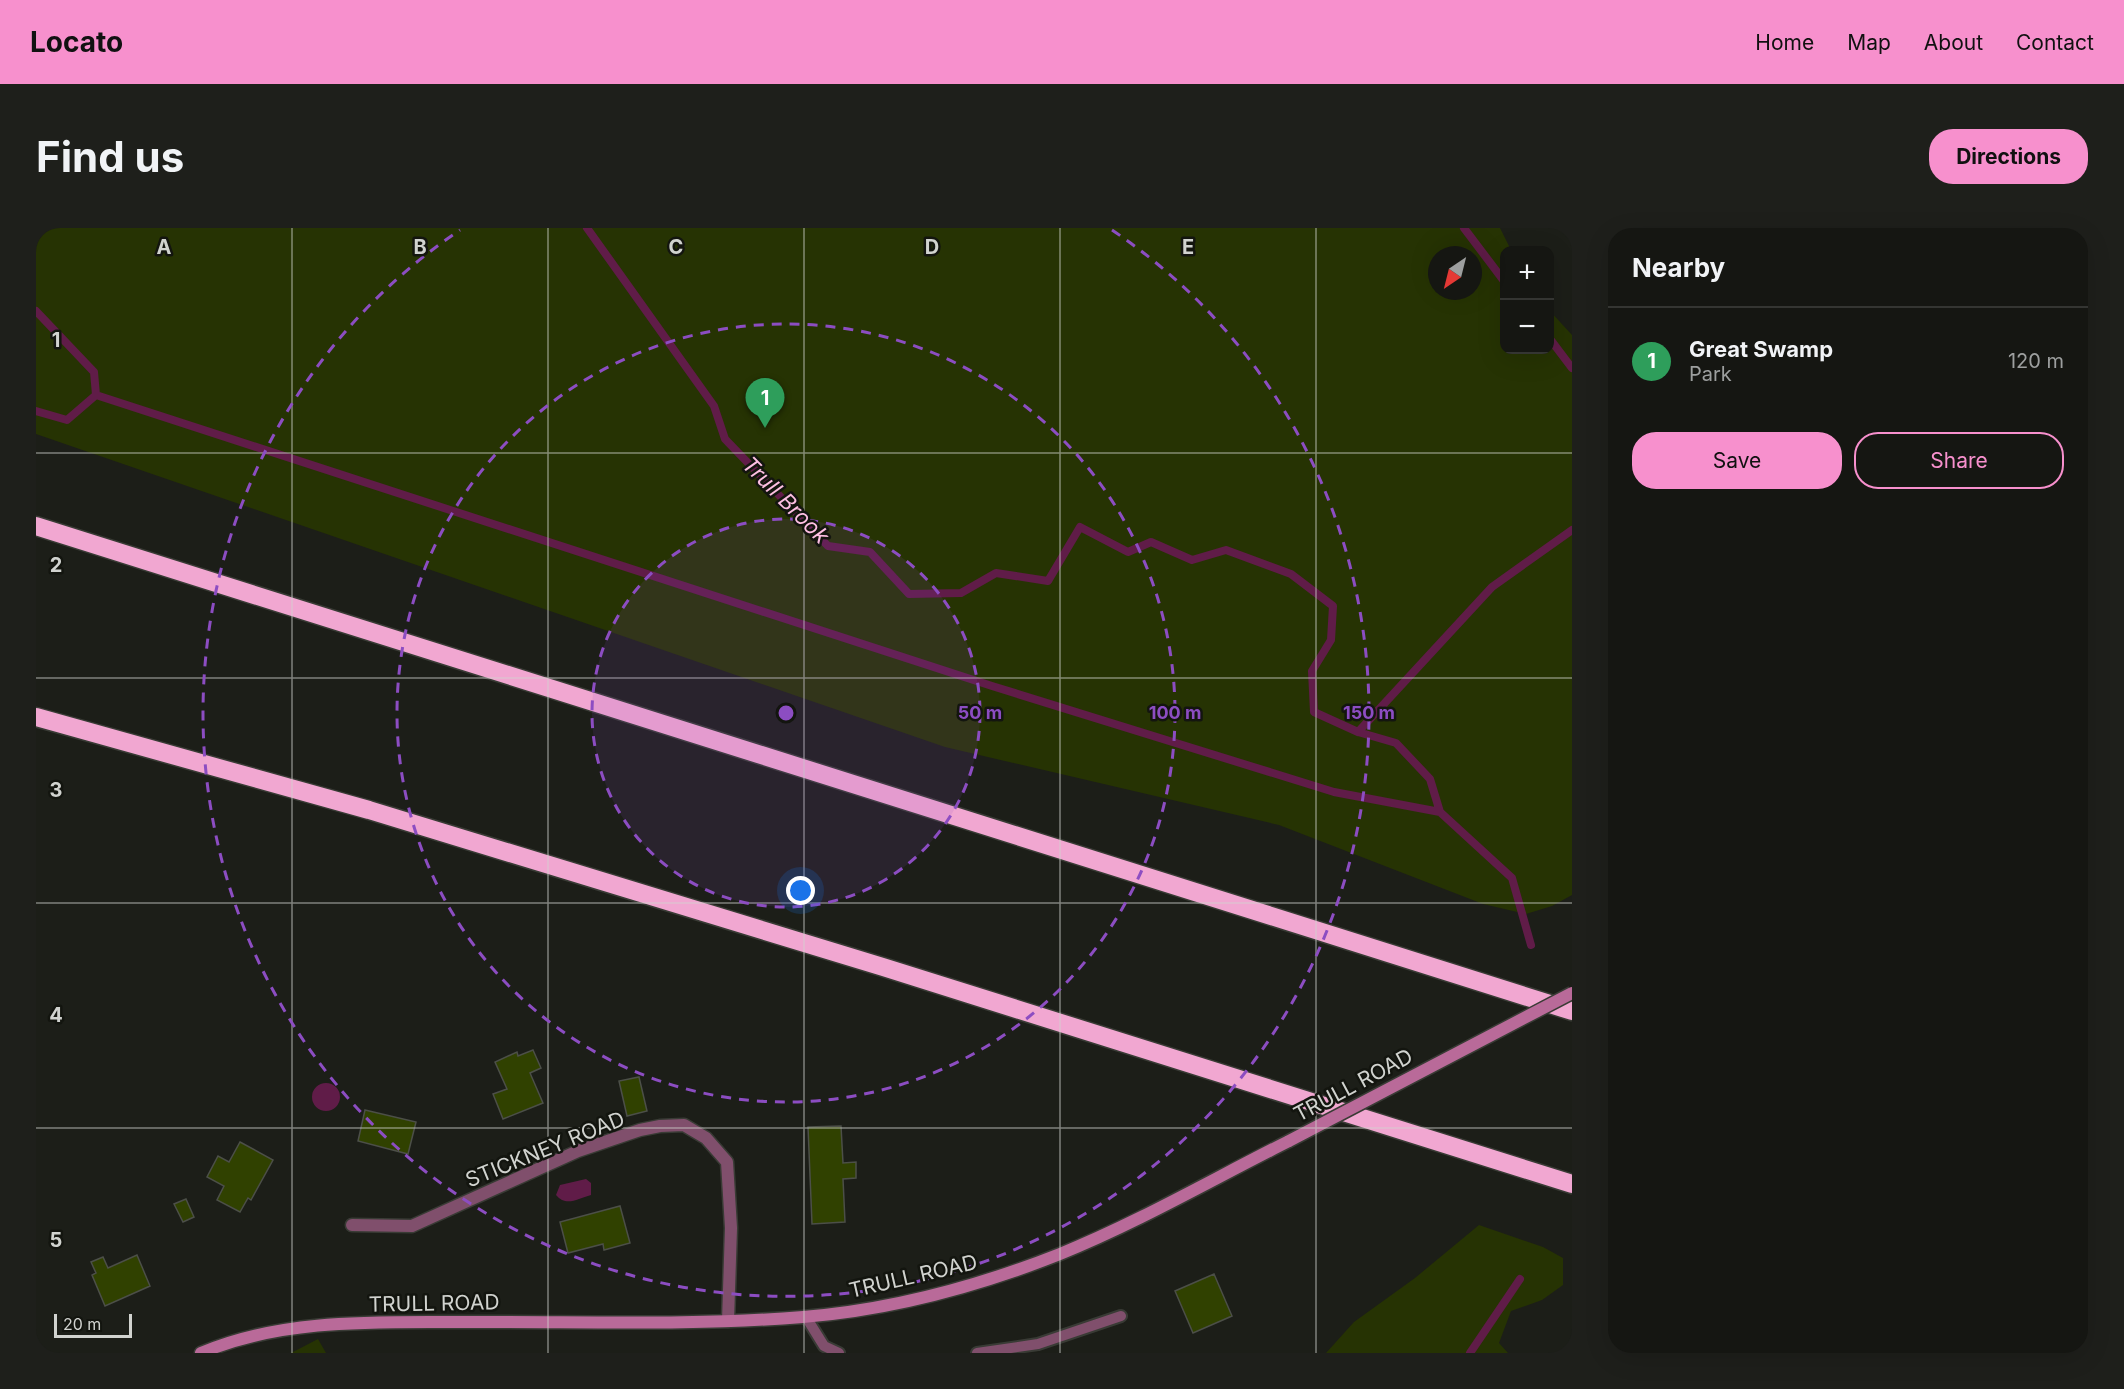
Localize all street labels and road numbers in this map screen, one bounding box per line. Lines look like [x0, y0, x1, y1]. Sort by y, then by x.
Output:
street label: TRULL ROAD [1289, 1043, 1417, 1127]
street label: STICKNEY ROAD [462, 1106, 628, 1192]
street label: TRULL ROAD [846, 1249, 980, 1303]
street label: TRULL ROAD [368, 1289, 500, 1317]

